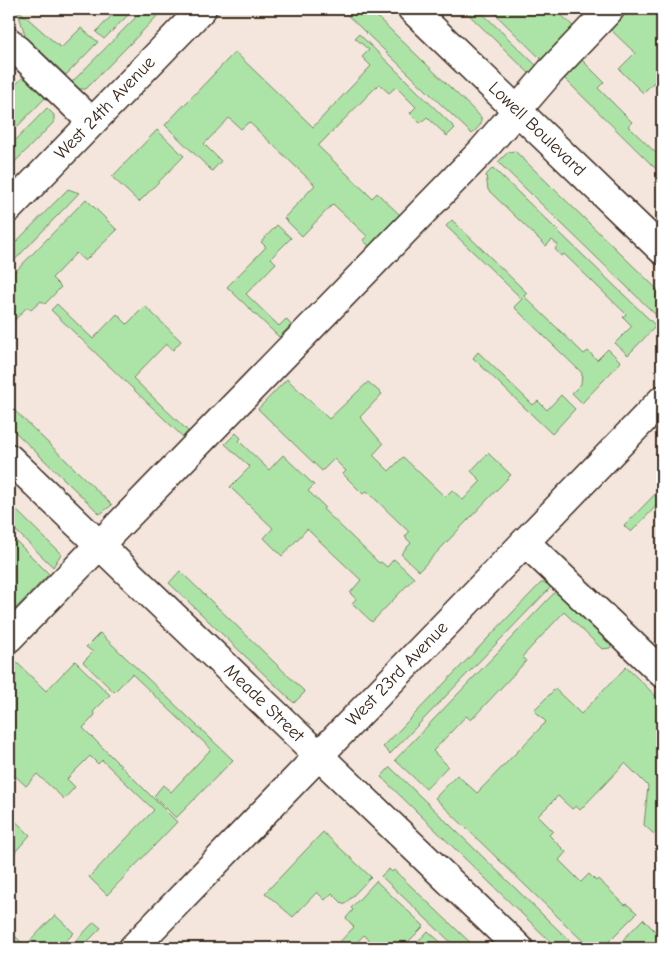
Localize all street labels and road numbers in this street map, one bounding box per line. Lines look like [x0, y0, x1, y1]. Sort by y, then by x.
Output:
street label: West 24th Avenue [50, 52, 160, 164]
street label: Lowell Boulevard [484, 77, 590, 181]
street label: West 23rd Avenue [342, 617, 452, 731]
street label: Meade Street [220, 660, 309, 747]

